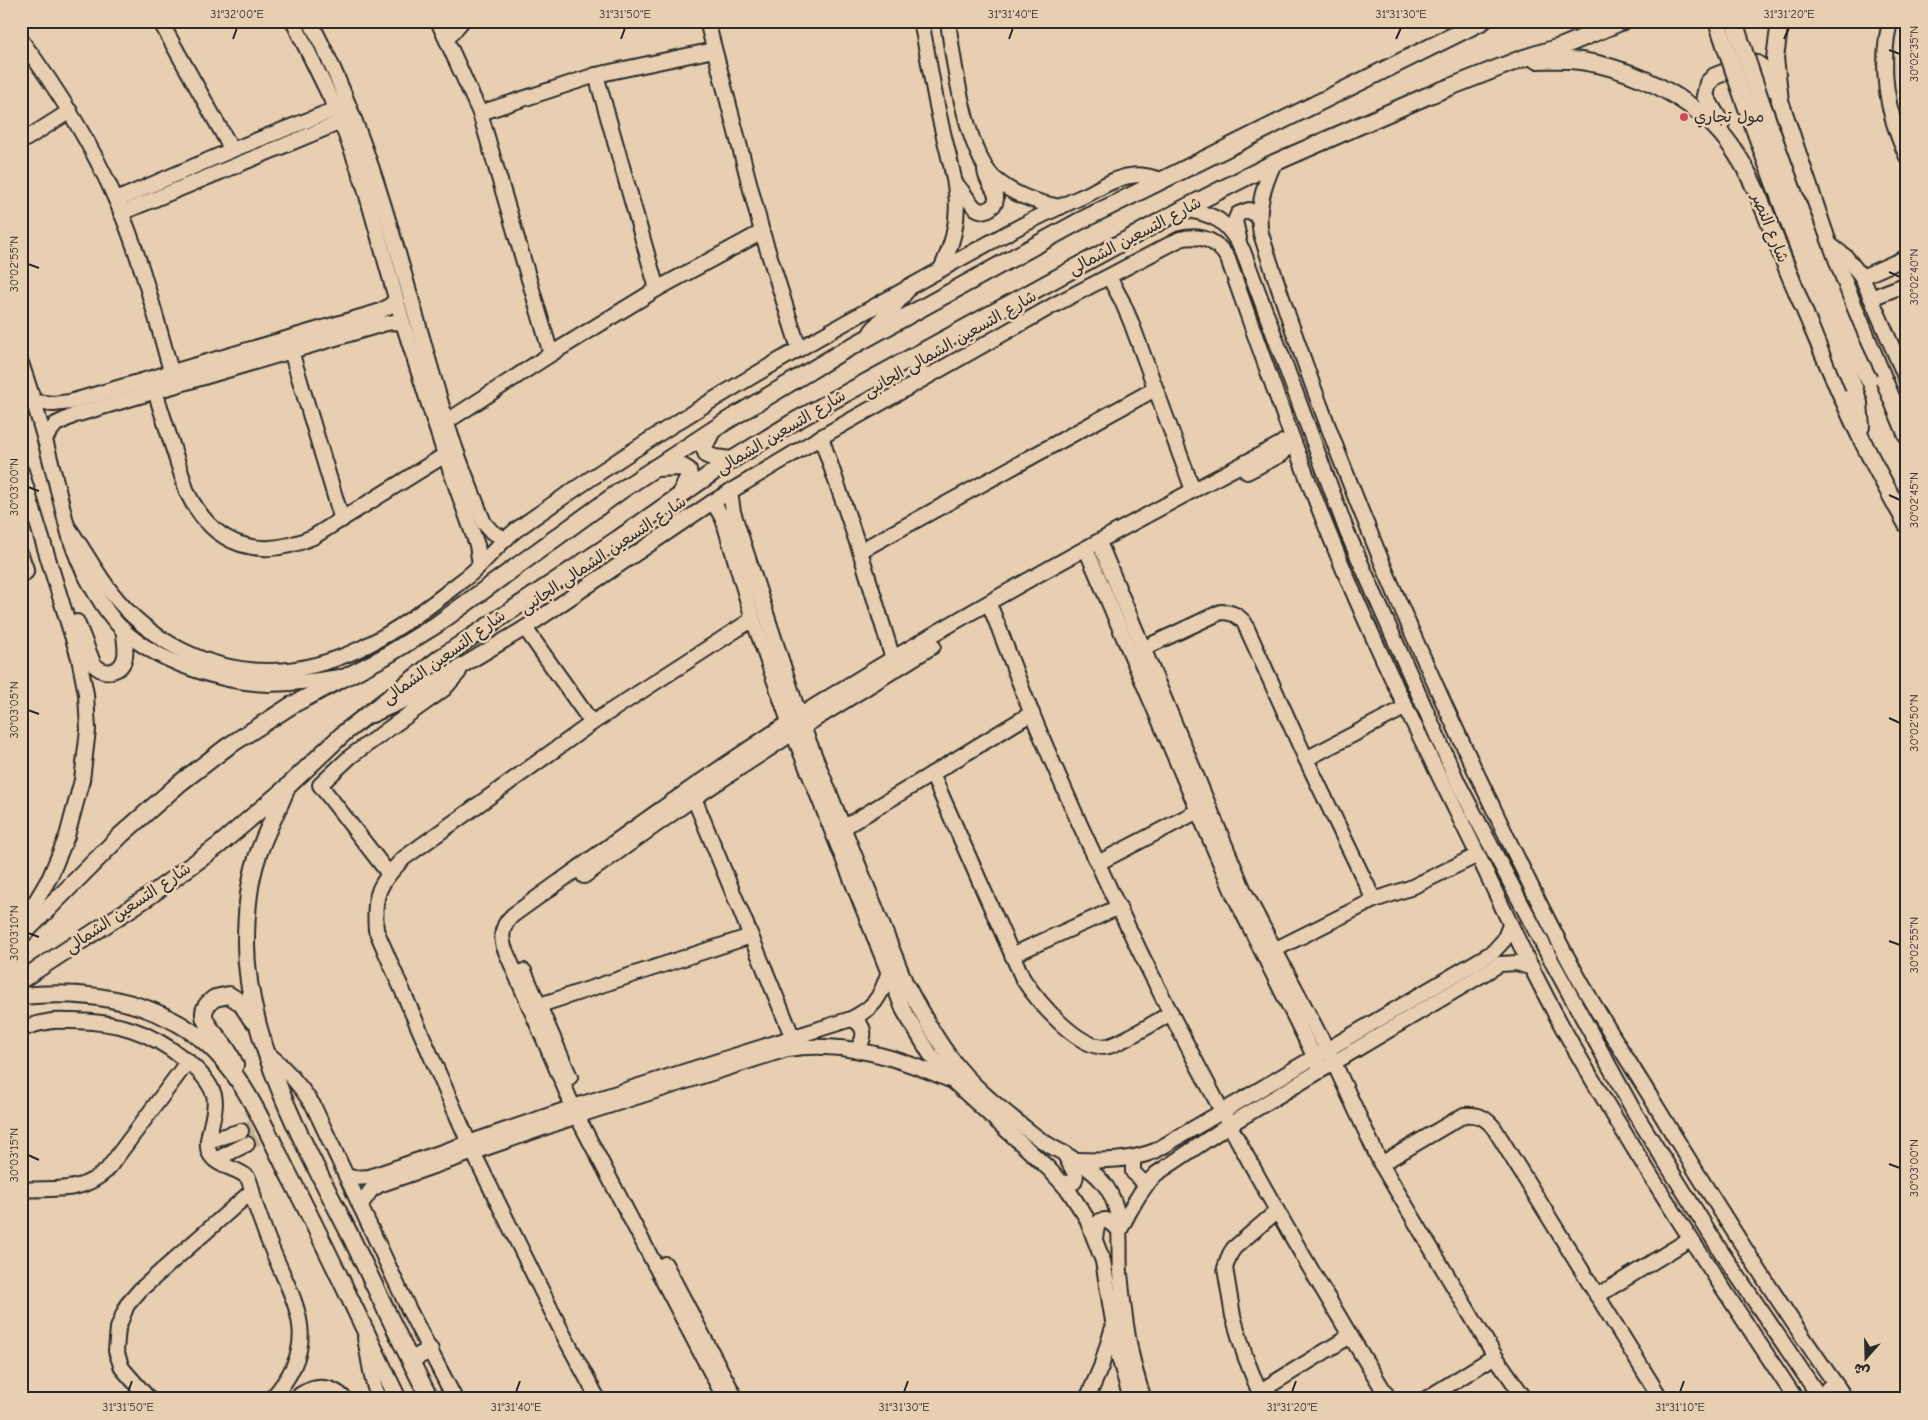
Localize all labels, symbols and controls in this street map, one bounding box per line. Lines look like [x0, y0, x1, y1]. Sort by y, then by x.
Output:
text: 31°32'00"E [210, 7, 264, 21]
text: 31°31'50"E [599, 7, 651, 21]
text: 31°31'40"E [988, 7, 1038, 21]
text: 31°31'30"E [1376, 7, 1426, 21]
text: 31°31'20"E [1763, 7, 1815, 21]
text: 30°02'35"N [1907, 26, 1921, 82]
place label: مول تجاري [1694, 108, 1764, 128]
marker: مول تجاري [1678, 111, 1690, 123]
street label: شارع النصر [1745, 189, 1792, 266]
street label: شارع التسعين الشمالى [1066, 193, 1205, 280]
text: 30°02'55"N [7, 236, 21, 292]
text: 30°02'40"N [1907, 249, 1921, 305]
street label: شارع التسعين الشمالى الجانبى [860, 287, 1041, 403]
street label: شارع التسعين الشمالى [713, 386, 850, 479]
text: 30°03'00"N [7, 458, 21, 516]
text: 30°02'45"N [1907, 472, 1921, 528]
street label: شارع التسعين الشمالى الجانبى [516, 493, 691, 619]
street label: شارع التسعين الشمالى [379, 606, 510, 709]
text: 30°03'05"N [7, 681, 21, 739]
text: 30°02'50"N [1907, 694, 1921, 752]
street label: شارع التسعين الشمالى [62, 859, 195, 958]
text: 30°03'10"N [7, 905, 21, 961]
text: 30°02'55"N [1907, 917, 1921, 973]
text: 30°03'15"N [7, 1128, 21, 1182]
text: 30°03'00"N [1907, 1139, 1921, 1197]
north arrow [1840, 1332, 1890, 1382]
text: ش [1852, 1359, 1872, 1380]
text: 31°31'50"E [102, 1400, 154, 1414]
text: 31°31'40"E [491, 1400, 541, 1414]
text: 31°31'30"E [879, 1400, 929, 1414]
text: 31°31'20"E [1266, 1400, 1318, 1414]
text: 31°31'10"E [1655, 1400, 1705, 1414]

